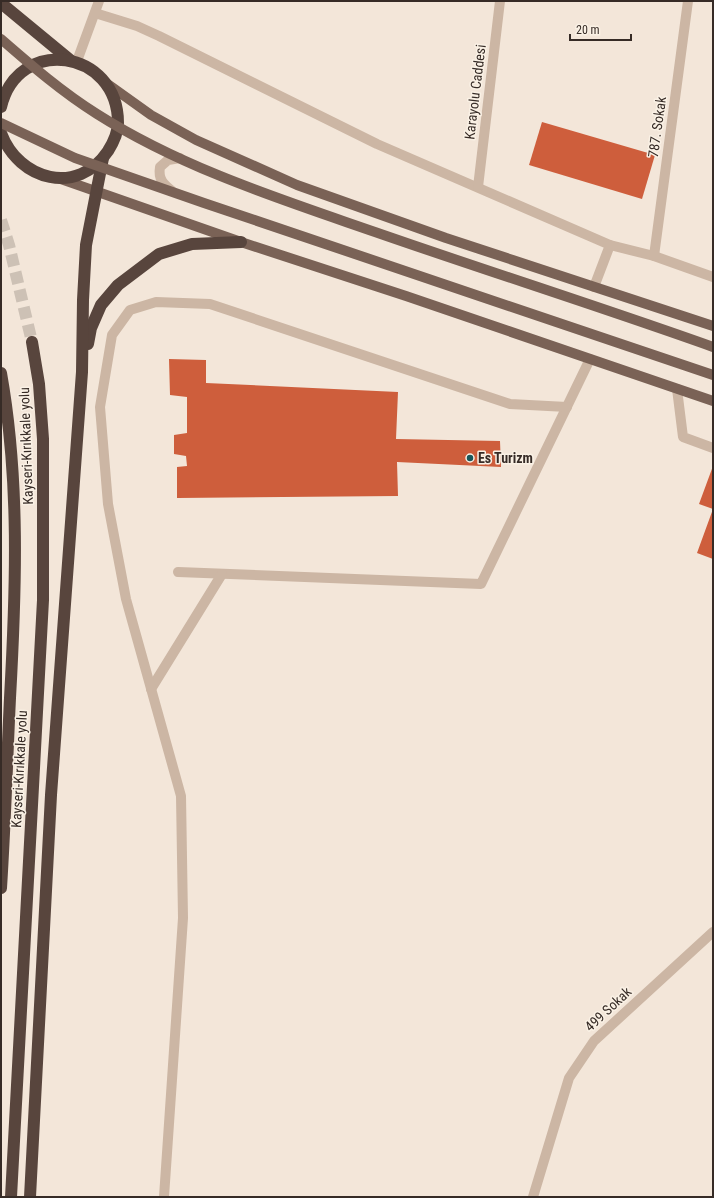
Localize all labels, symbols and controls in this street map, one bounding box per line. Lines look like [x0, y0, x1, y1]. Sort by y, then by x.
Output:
scale bar [570, 16, 631, 42]
text: 20 m [576, 23, 600, 37]
street label: Karayolu Caddesi [461, 44, 489, 140]
street label: 787. Sokak [645, 95, 669, 158]
street label: Kayseri-Kırıkkale yolu [16, 387, 36, 505]
place label: Es Turizm [478, 450, 533, 466]
marker: Es Turizm [465, 453, 475, 463]
street label: Kayseri-Kırıkkale yolu [8, 710, 30, 828]
street label: 499 Sokak [581, 983, 635, 1034]

